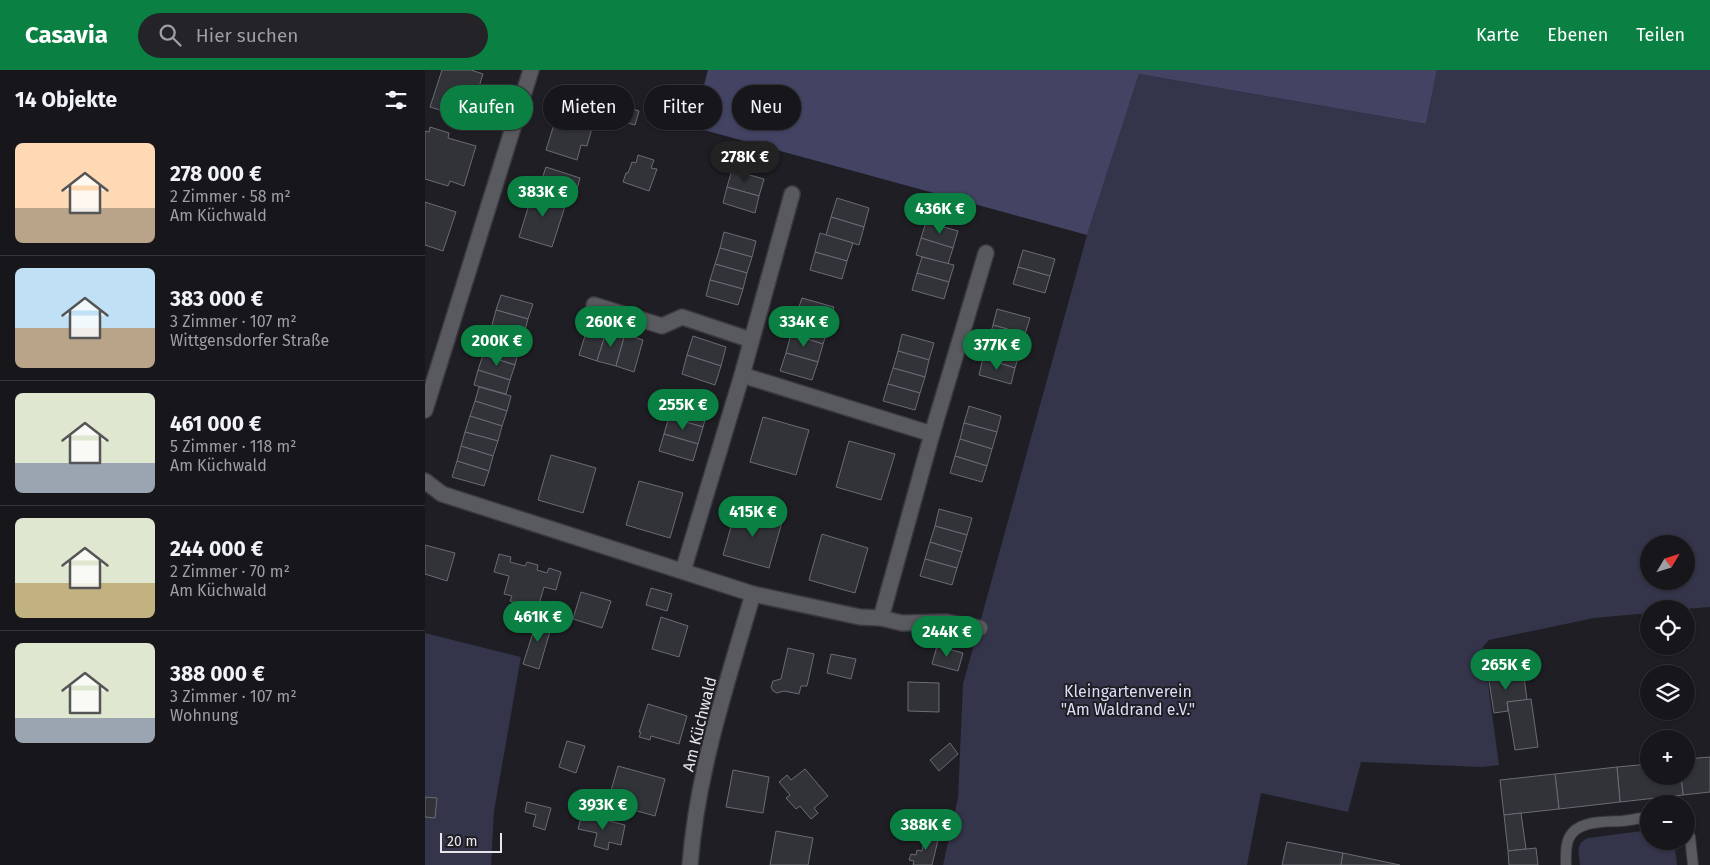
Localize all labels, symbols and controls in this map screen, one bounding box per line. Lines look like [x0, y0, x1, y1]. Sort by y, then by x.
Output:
search box [138, 13, 488, 58]
text: Casavia [25, 21, 108, 49]
icon: search [156, 21, 184, 49]
text: Hier suchen [196, 24, 299, 47]
text: Karte [1476, 24, 1519, 46]
text: Ebenen [1547, 24, 1608, 46]
text: Teilen [1636, 24, 1685, 46]
chip: Kaufen [440, 85, 533, 130]
chip: Mieten [543, 85, 634, 130]
chip: Filter [644, 85, 722, 130]
chip: Neu [732, 85, 801, 130]
icon: filters [382, 86, 410, 114]
text: 14 Objekte [15, 87, 117, 113]
pin: 278K € [704, 140, 786, 183]
text: 278K € [721, 147, 769, 166]
text: 278 000 € [170, 161, 262, 187]
icon: home [55, 163, 115, 223]
pin: 383K € [502, 176, 584, 218]
text: 383K € [518, 182, 568, 201]
text: 2 Zimmer · 58 m² [170, 187, 291, 206]
pin: 436K € [899, 192, 981, 235]
text: 436K € [915, 199, 965, 218]
text: Am Küchwald [170, 206, 267, 225]
text: 383 000 € [170, 286, 263, 312]
icon: home [55, 288, 115, 348]
pin: 260K € [570, 306, 652, 348]
pin: 334K € [763, 306, 845, 348]
text: 3 Zimmer · 107 m² [170, 312, 297, 331]
text: 260K € [586, 312, 636, 331]
text: 334K € [779, 312, 829, 331]
pin: 200K € [456, 324, 538, 367]
pin: 377K € [956, 328, 1038, 371]
text: Wittgensdorfer Straße [170, 331, 329, 350]
text: 200K € [472, 331, 522, 350]
text: 377K € [974, 335, 1020, 354]
pin: 255K € [642, 388, 724, 431]
text: 255K € [659, 395, 707, 414]
text: 461 000 € [170, 411, 262, 437]
icon: home [55, 413, 115, 473]
text: 5 Zimmer · 118 m² [170, 437, 296, 456]
text: Am Küchwald [170, 456, 267, 475]
pin: 415K € [712, 496, 794, 538]
text: 415K € [729, 502, 777, 521]
north arrow [1640, 535, 1695, 590]
map controls [1640, 535, 1695, 850]
text: 244 000 € [170, 536, 263, 562]
icon: home [55, 538, 115, 598]
text: 2 Zimmer · 70 m² [170, 562, 290, 581]
text: Am Küchwald [170, 581, 267, 600]
pin: 461K € [497, 600, 579, 643]
button: locate [1640, 600, 1695, 655]
text: 461K € [514, 607, 562, 626]
pin: 244K € [906, 616, 988, 658]
text: 244K € [922, 622, 972, 641]
pin: 265K € [1465, 648, 1547, 691]
text: 265K € [1481, 655, 1531, 674]
text: 388 000 € [170, 661, 265, 687]
icon: home [55, 663, 115, 723]
button: layers [1640, 665, 1695, 720]
street label: Am Küchwald [679, 675, 720, 773]
park label: Kleingartenverein "Am Waldrand e.V." [1061, 682, 1195, 719]
text: 3 Zimmer · 107 m² [170, 687, 297, 706]
text: Wohnung [170, 706, 238, 725]
button: + [1640, 730, 1695, 785]
pin: 393K € [562, 788, 644, 831]
text: 393K € [579, 795, 627, 814]
button: − [1640, 795, 1695, 850]
pin: 388K € [885, 808, 967, 851]
text: 388K € [901, 815, 951, 834]
scale bar [440, 830, 503, 853]
text: 20 m [447, 833, 477, 850]

